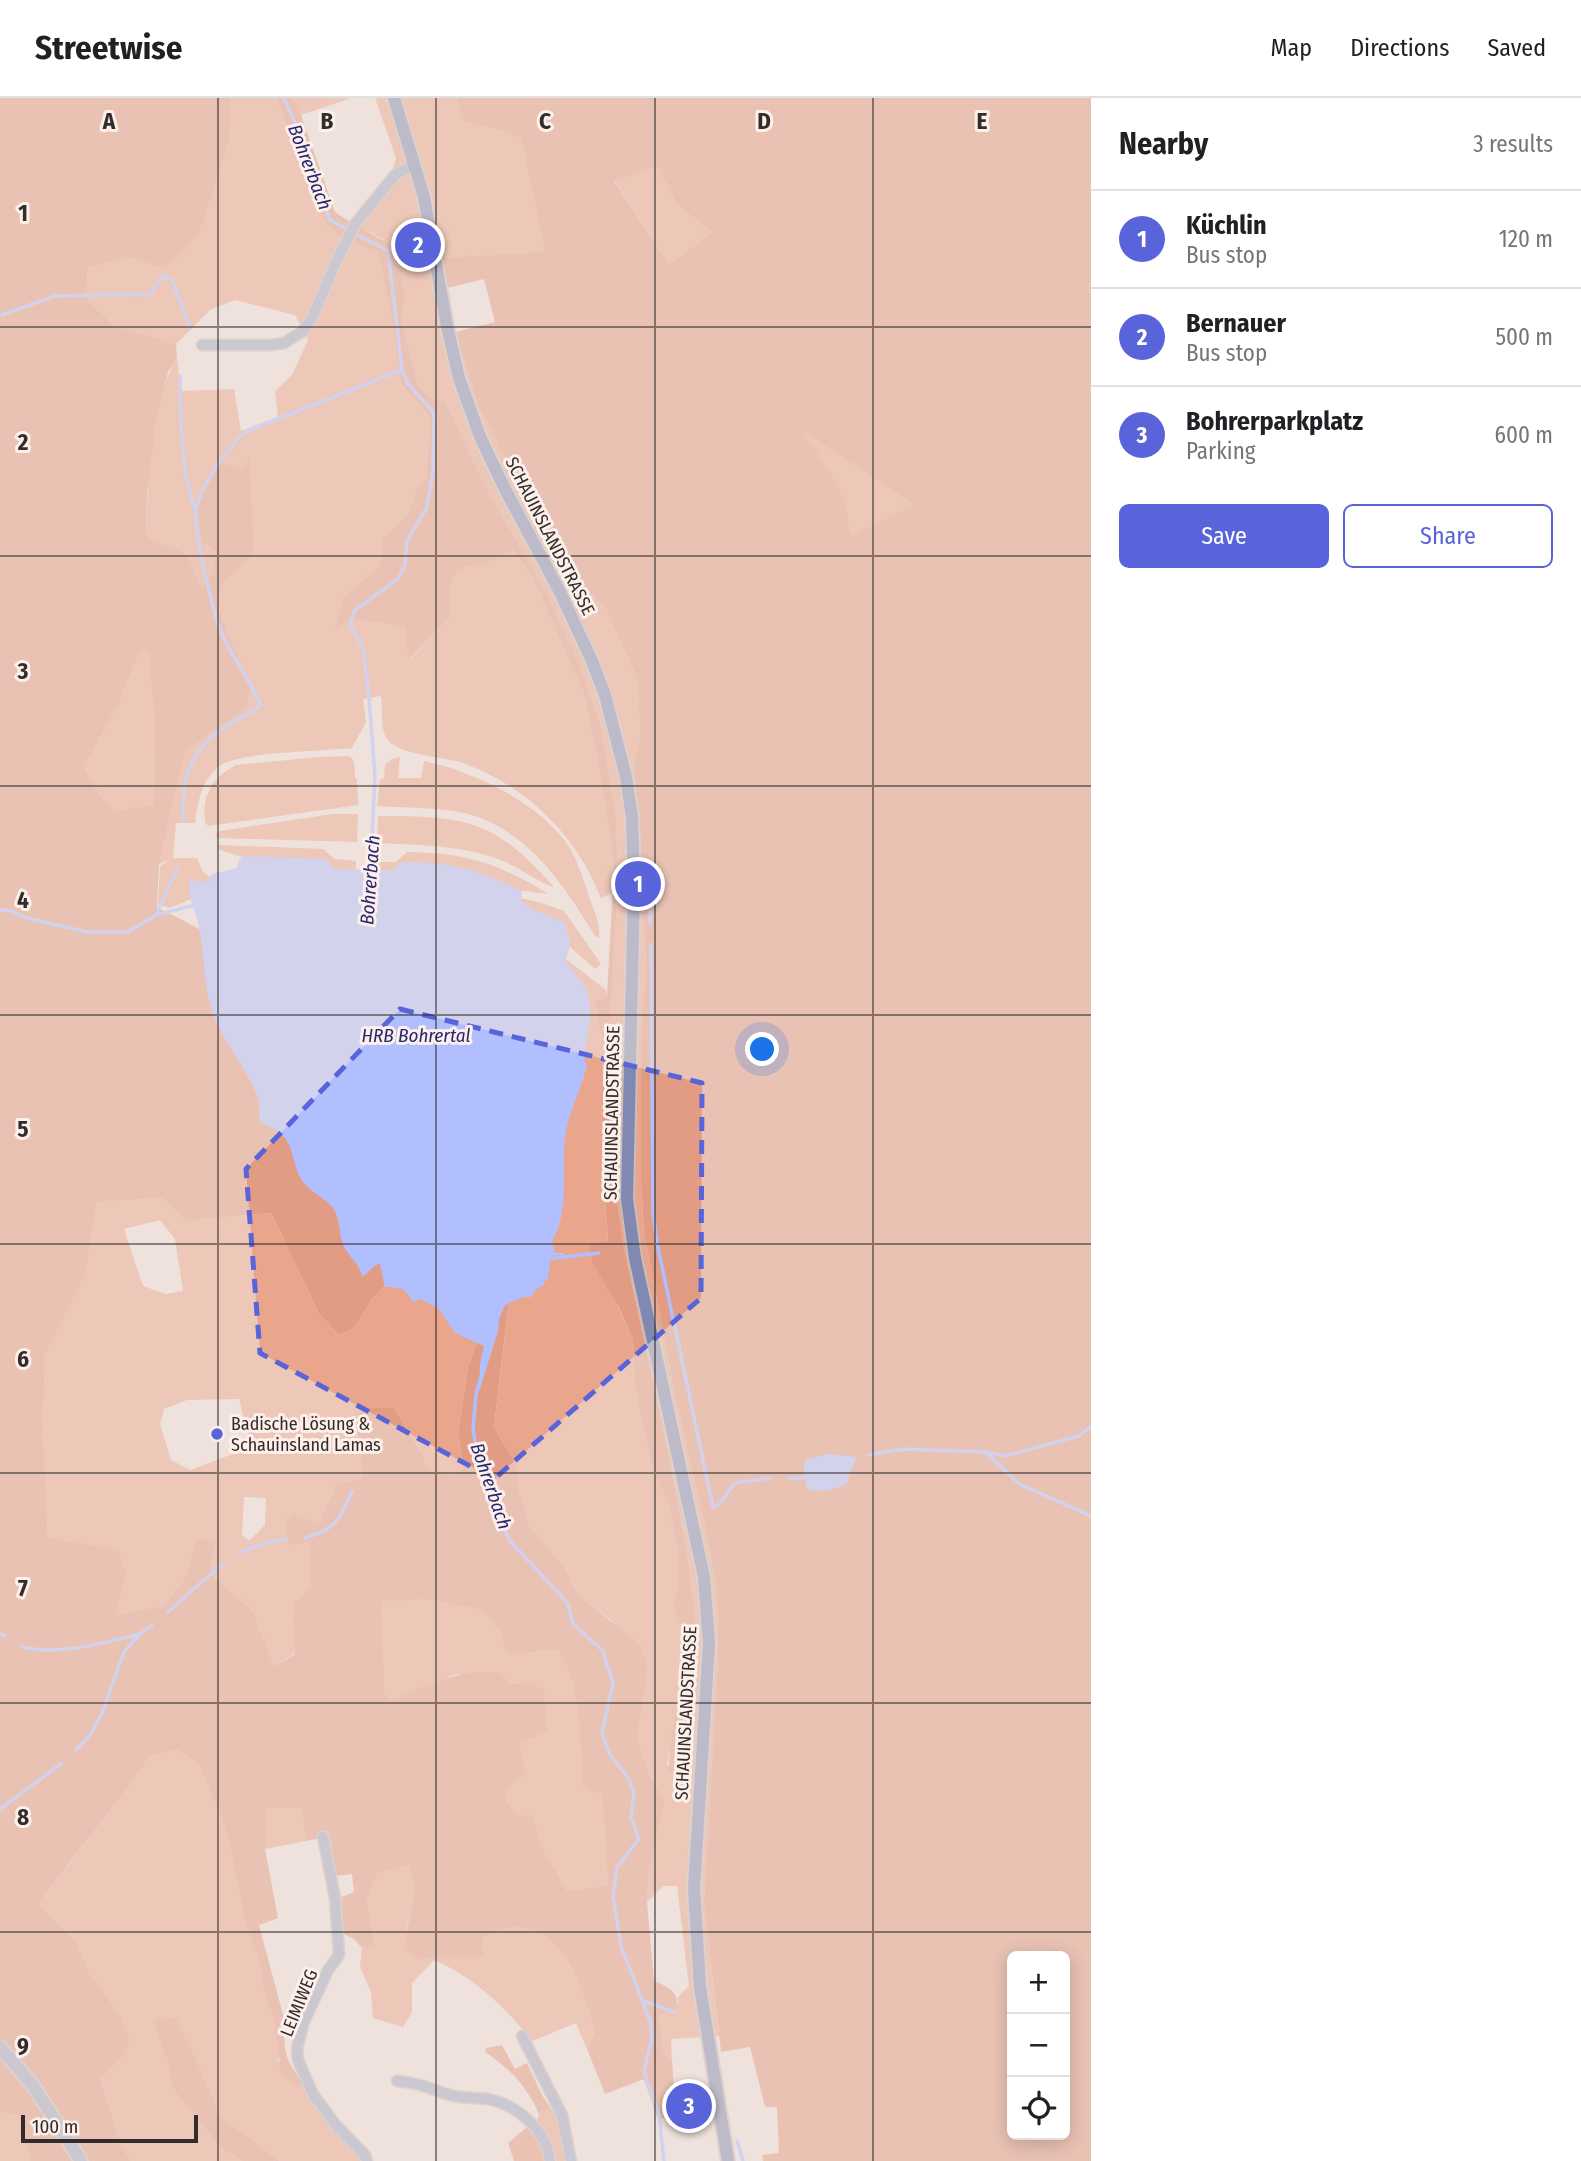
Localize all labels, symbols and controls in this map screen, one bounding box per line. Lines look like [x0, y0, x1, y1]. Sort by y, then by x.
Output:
text: Streetwise [35, 28, 182, 68]
text: Map [1271, 34, 1312, 62]
text: Directions [1350, 34, 1449, 62]
text: Saved [1487, 34, 1546, 62]
text: A [102, 107, 116, 135]
text: C [539, 107, 551, 135]
text: D [757, 107, 771, 135]
text: E [977, 107, 988, 135]
water label: Bohrerbach [283, 121, 337, 213]
text: Nearby [1119, 126, 1208, 162]
text: 3 results [1473, 130, 1553, 158]
text: 1 [18, 199, 28, 227]
text: Küchlin [1186, 210, 1267, 241]
pin: 2 [395, 219, 441, 271]
text: 1 [1137, 225, 1147, 253]
text: 120 m [1499, 225, 1553, 253]
text: Bus stop [1186, 241, 1267, 269]
text: Bernauer [1186, 308, 1286, 339]
text: 2 [1137, 323, 1147, 351]
text: 500 m [1495, 323, 1553, 351]
text: Bus stop [1186, 339, 1267, 367]
text: Bohrerparkplatz [1186, 406, 1363, 437]
text: 3 [1137, 421, 1147, 449]
text: 600 m [1495, 421, 1553, 449]
text: 2 [17, 428, 29, 456]
text: Parking [1186, 437, 1256, 465]
street label: SCHAUINSLANDSTRASSE [501, 453, 599, 619]
button: Save [1119, 504, 1329, 568]
button: Share [1343, 504, 1553, 568]
text: 3 [17, 657, 29, 685]
water label: Bohrerbach [355, 834, 385, 926]
pin: 1 [615, 858, 661, 910]
text: 4 [17, 886, 29, 914]
water label: HRB Bohrertal [361, 1024, 471, 1047]
street label: SCHAUINSLANDSTRASSE [599, 1026, 625, 1200]
your location [745, 1032, 779, 1066]
text: 5 [17, 1115, 29, 1143]
text: 6 [17, 1345, 29, 1373]
place label: Badische Lösung & Schauinsland Lamas [231, 1413, 381, 1456]
marker: Badische Lösung & Schauinsland Lamas [209, 1426, 225, 1442]
water label: Bohrerbach [465, 1440, 517, 1532]
text: 7 [18, 1574, 28, 1602]
street label: SCHAUINSLANDSTRASSE [670, 1625, 702, 1801]
text: 8 [17, 1803, 29, 1831]
map controls [1007, 1951, 1070, 2140]
button: + [1007, 1951, 1070, 2014]
street label: LEIMIWEG [276, 1966, 322, 2040]
button: − [1007, 2014, 1070, 2077]
text: 9 [17, 2032, 29, 2060]
button: locate [1007, 2077, 1070, 2140]
pin: 3 [666, 2080, 712, 2132]
scale bar [21, 2112, 198, 2144]
text: 100 m [32, 2115, 78, 2138]

